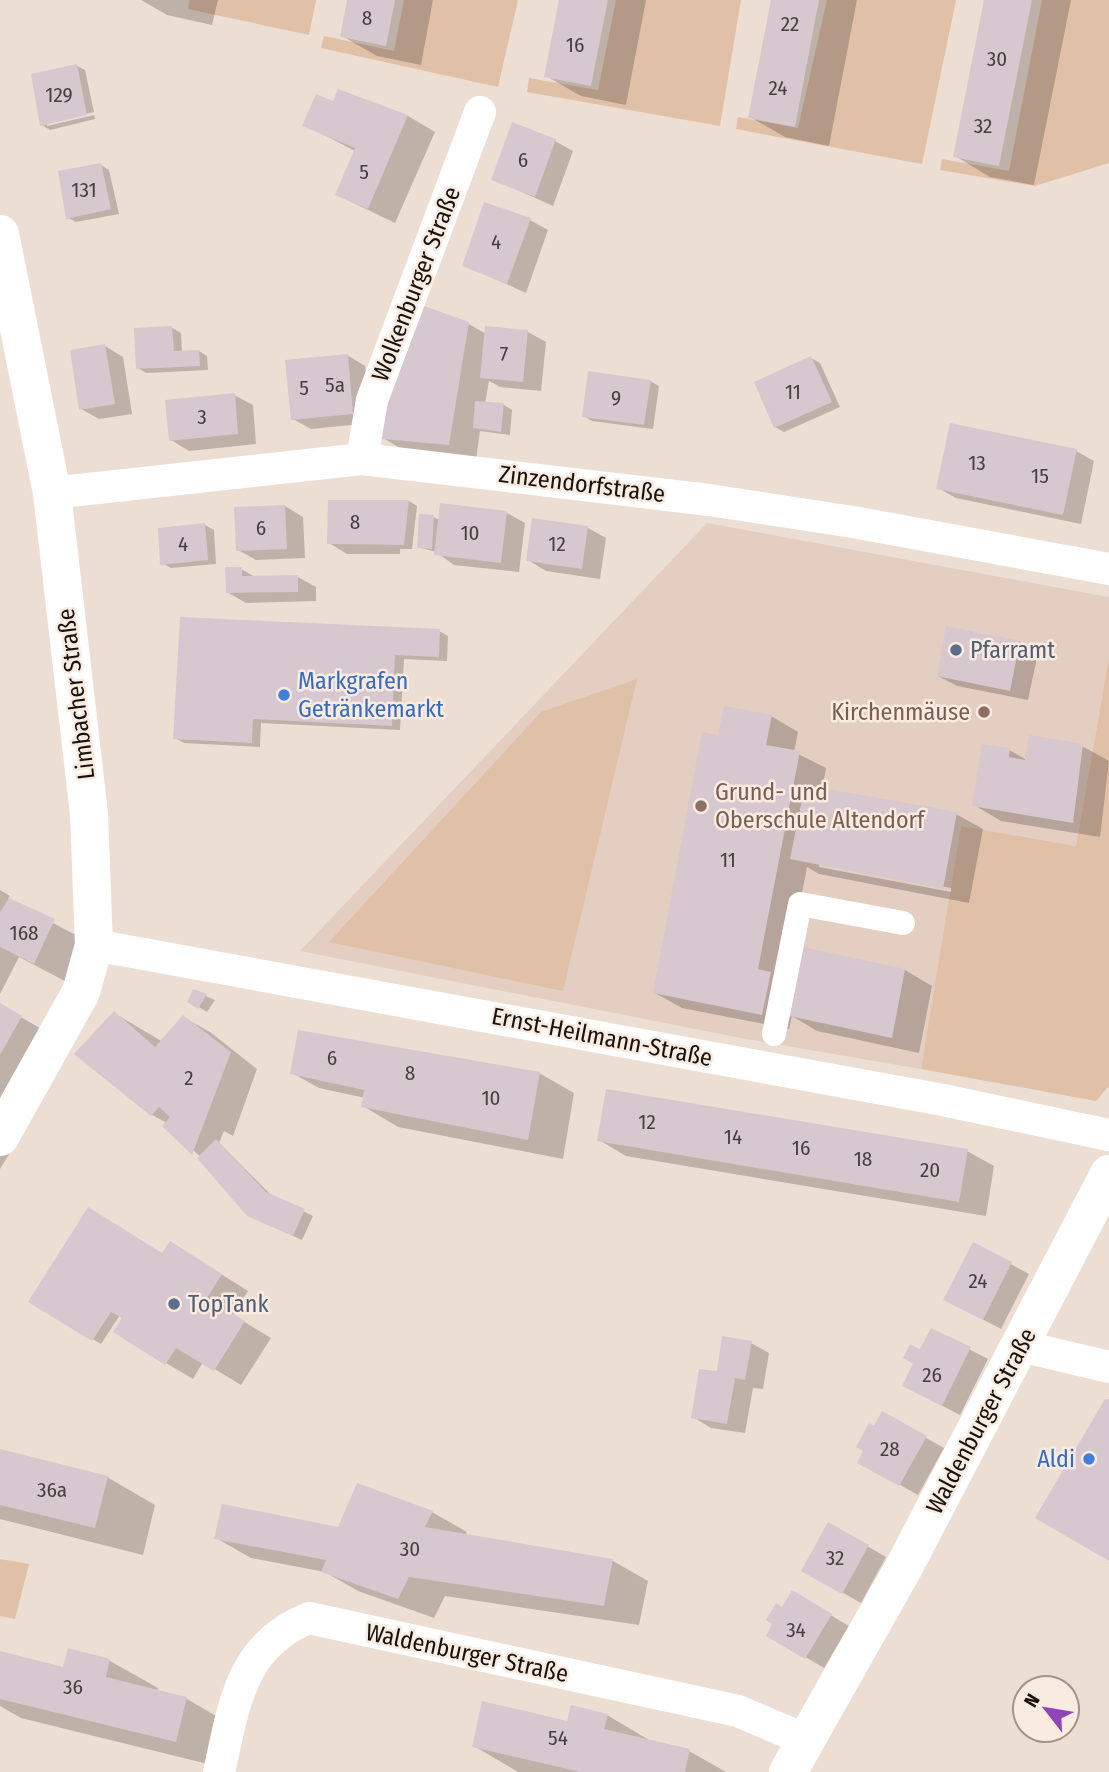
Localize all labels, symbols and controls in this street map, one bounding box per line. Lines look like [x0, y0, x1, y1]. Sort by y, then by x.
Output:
house number: 8 [362, 5, 372, 31]
house number: 22 [781, 11, 799, 37]
house number: 16 [566, 32, 584, 58]
house number: 30 [987, 46, 1007, 72]
house number: 24 [768, 75, 788, 101]
house number: 129 [45, 82, 73, 108]
house number: 32 [974, 113, 992, 139]
house number: 6 [518, 147, 528, 173]
house number: 5 [359, 159, 369, 185]
house number: 131 [71, 177, 97, 203]
street label: Wolkenburger Straße [366, 183, 466, 385]
house number: 4 [491, 229, 501, 255]
house number: 7 [500, 341, 508, 367]
house number: 5a [325, 372, 345, 398]
house number: 5 [299, 375, 309, 401]
house number: 11 [785, 379, 801, 405]
house number: 9 [611, 385, 621, 411]
house number: 3 [197, 404, 207, 430]
house number: 13 [968, 450, 986, 476]
street label: Zinzendorfstraße [497, 460, 667, 508]
house number: 15 [1031, 463, 1049, 489]
house number: 8 [350, 509, 360, 535]
house number: 6 [256, 515, 266, 541]
house number: 10 [460, 520, 480, 546]
house number: 4 [178, 531, 188, 557]
house number: 12 [548, 531, 566, 557]
street label: Limbacher Straße [52, 607, 100, 781]
place label: Pfarramt [970, 636, 1055, 664]
marker: Pfarramt [948, 642, 964, 658]
place label: Markgrafen Getränkemarkt [298, 667, 444, 723]
marker: Markgrafen Getränkemarkt [276, 687, 292, 703]
place label: Kirchenmäuse [831, 698, 970, 726]
marker: Kirchenmäuse [976, 704, 992, 720]
place label: Grund- und Oberschule Altendorf [715, 778, 926, 834]
marker: Grund- und Oberschule Altendorf [693, 798, 709, 814]
house number: 11 [720, 847, 736, 873]
house number: 168 [9, 920, 39, 946]
street label: Ernst-Heilmann-Straße [489, 1002, 715, 1072]
house number: 6 [327, 1045, 337, 1071]
house number: 8 [405, 1060, 415, 1086]
house number: 2 [184, 1065, 194, 1091]
house number: 10 [481, 1085, 501, 1111]
house number: 12 [638, 1109, 656, 1135]
house number: 14 [724, 1124, 742, 1150]
house number: 16 [792, 1135, 810, 1161]
house number: 18 [854, 1146, 872, 1172]
house number: 20 [920, 1157, 940, 1183]
house number: 24 [968, 1268, 988, 1294]
place label: TopTank [188, 1290, 270, 1318]
marker: TopTank [166, 1296, 182, 1312]
street label: Waldenburger Straße [920, 1323, 1042, 1519]
house number: 26 [922, 1362, 942, 1388]
house number: 28 [880, 1436, 900, 1462]
place label: Aldi [1037, 1445, 1075, 1473]
marker: Aldi [1081, 1451, 1097, 1467]
house number: 36a [37, 1477, 67, 1503]
house number: 30 [400, 1536, 420, 1562]
house number: 32 [826, 1545, 844, 1571]
house number: 34 [786, 1617, 806, 1643]
street label: Waldenburger Straße [363, 1618, 571, 1688]
house number: 36 [63, 1674, 83, 1700]
north arrow [1011, 1674, 1081, 1744]
text: N [1019, 1690, 1045, 1711]
house number: 54 [548, 1725, 568, 1751]

